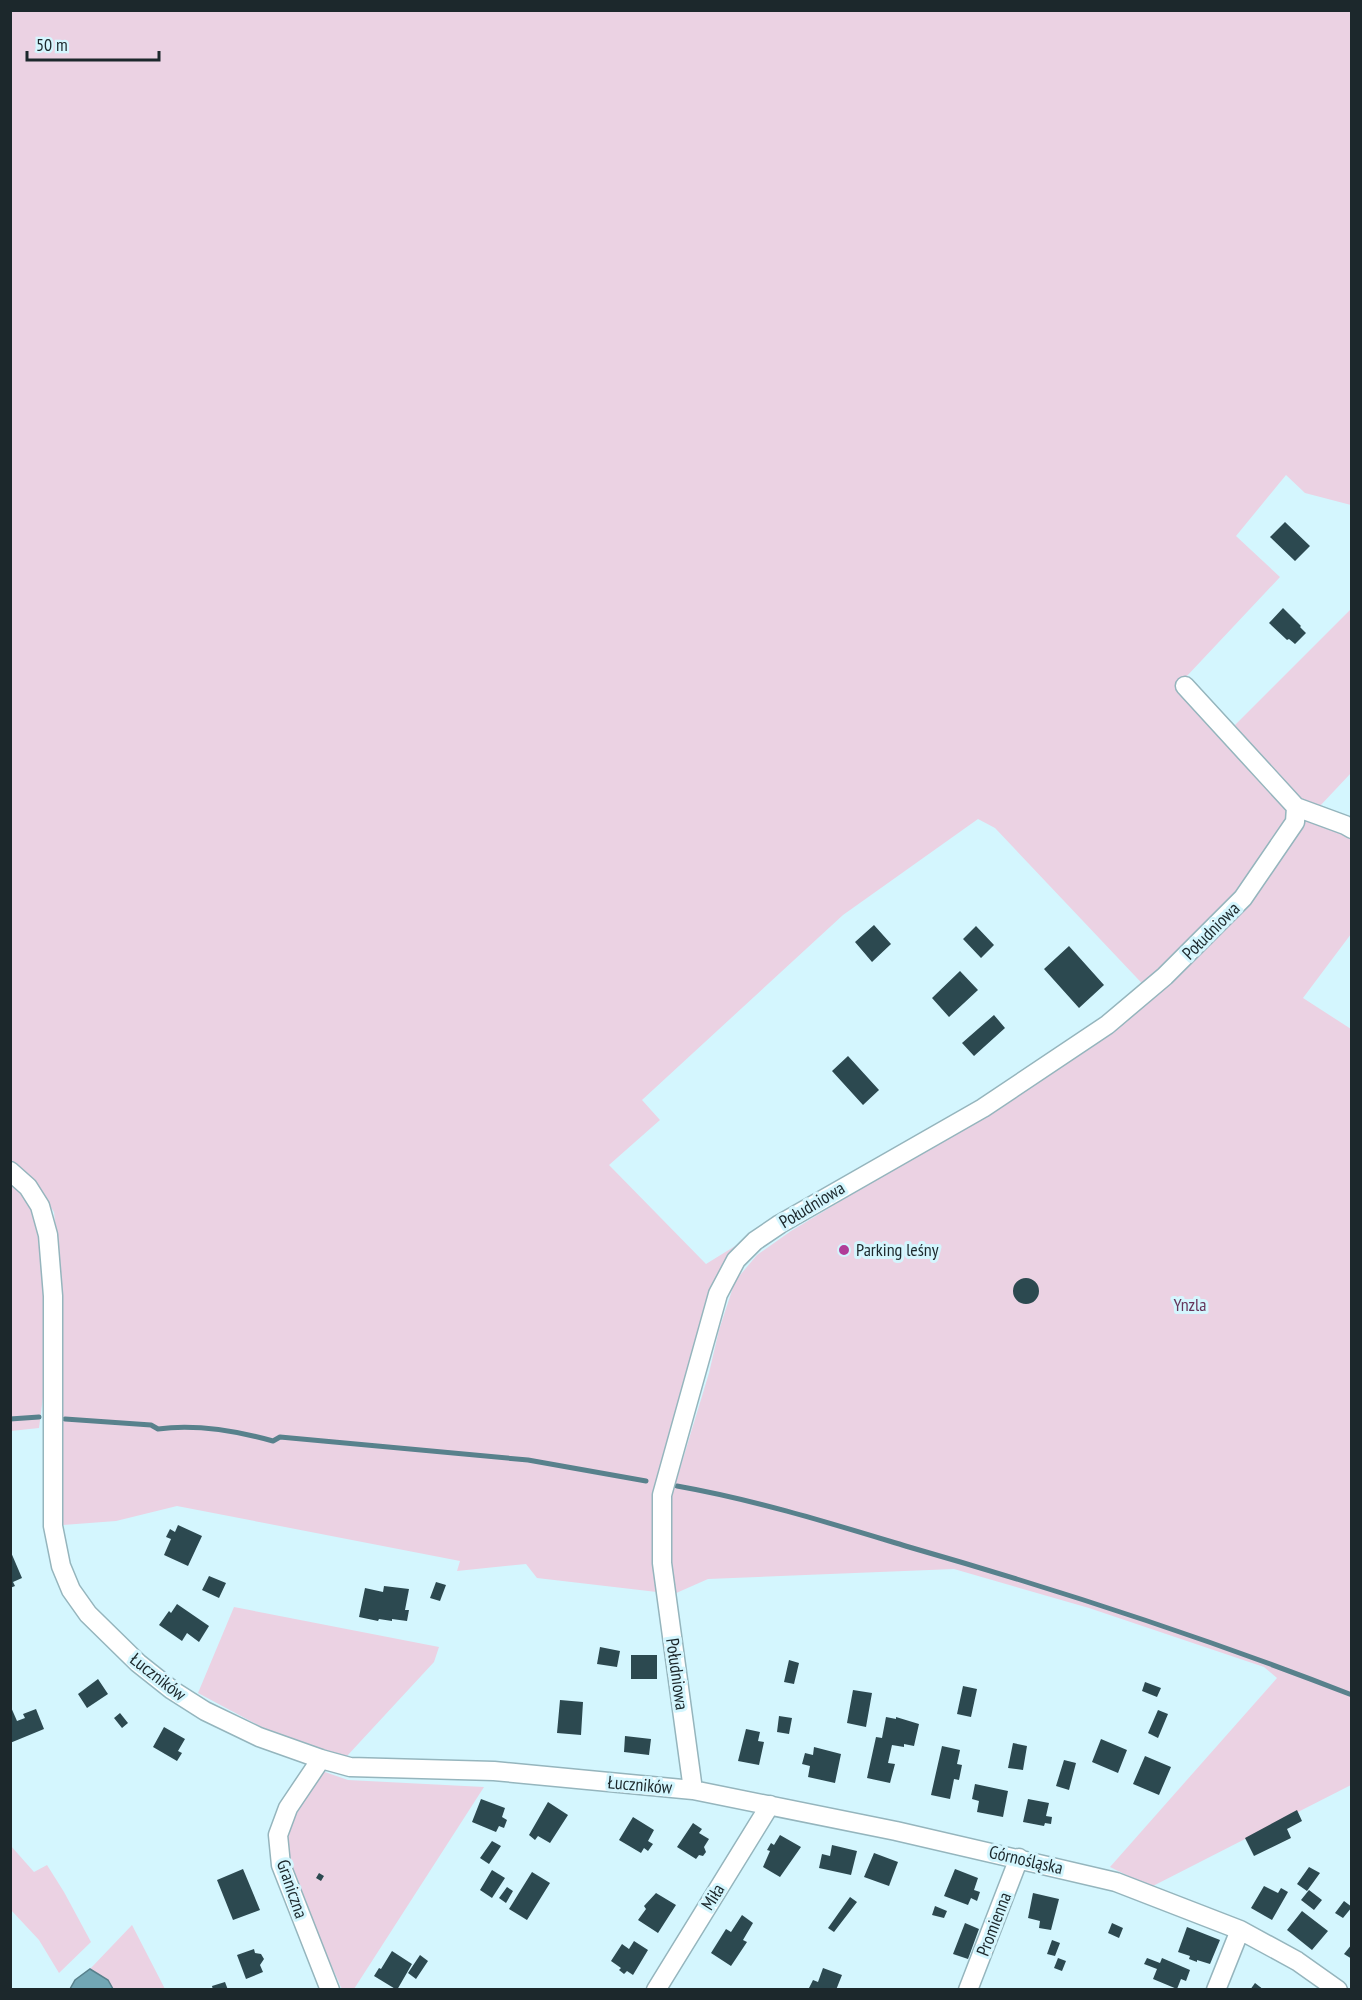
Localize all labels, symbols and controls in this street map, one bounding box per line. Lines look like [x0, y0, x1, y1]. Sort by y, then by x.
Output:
scale bar [27, 24, 159, 62]
text: 50 m [36, 33, 68, 56]
street label: Południowa [1177, 897, 1244, 964]
street label: Południowa [775, 1176, 849, 1233]
place label: Parking leśny [856, 1238, 939, 1261]
marker: Parking leśny [837, 1243, 851, 1257]
park label: Ynzla [1174, 1293, 1206, 1316]
street label: Południowa [661, 1636, 694, 1711]
street label: Łuczników [126, 1648, 191, 1706]
street label: Łuczników [607, 1770, 674, 1799]
street label: Górnośląska [987, 1840, 1065, 1879]
street label: Graniczna [272, 1856, 313, 1921]
street label: Miła [696, 1879, 729, 1914]
street label: Promienna [971, 1889, 1016, 1959]

